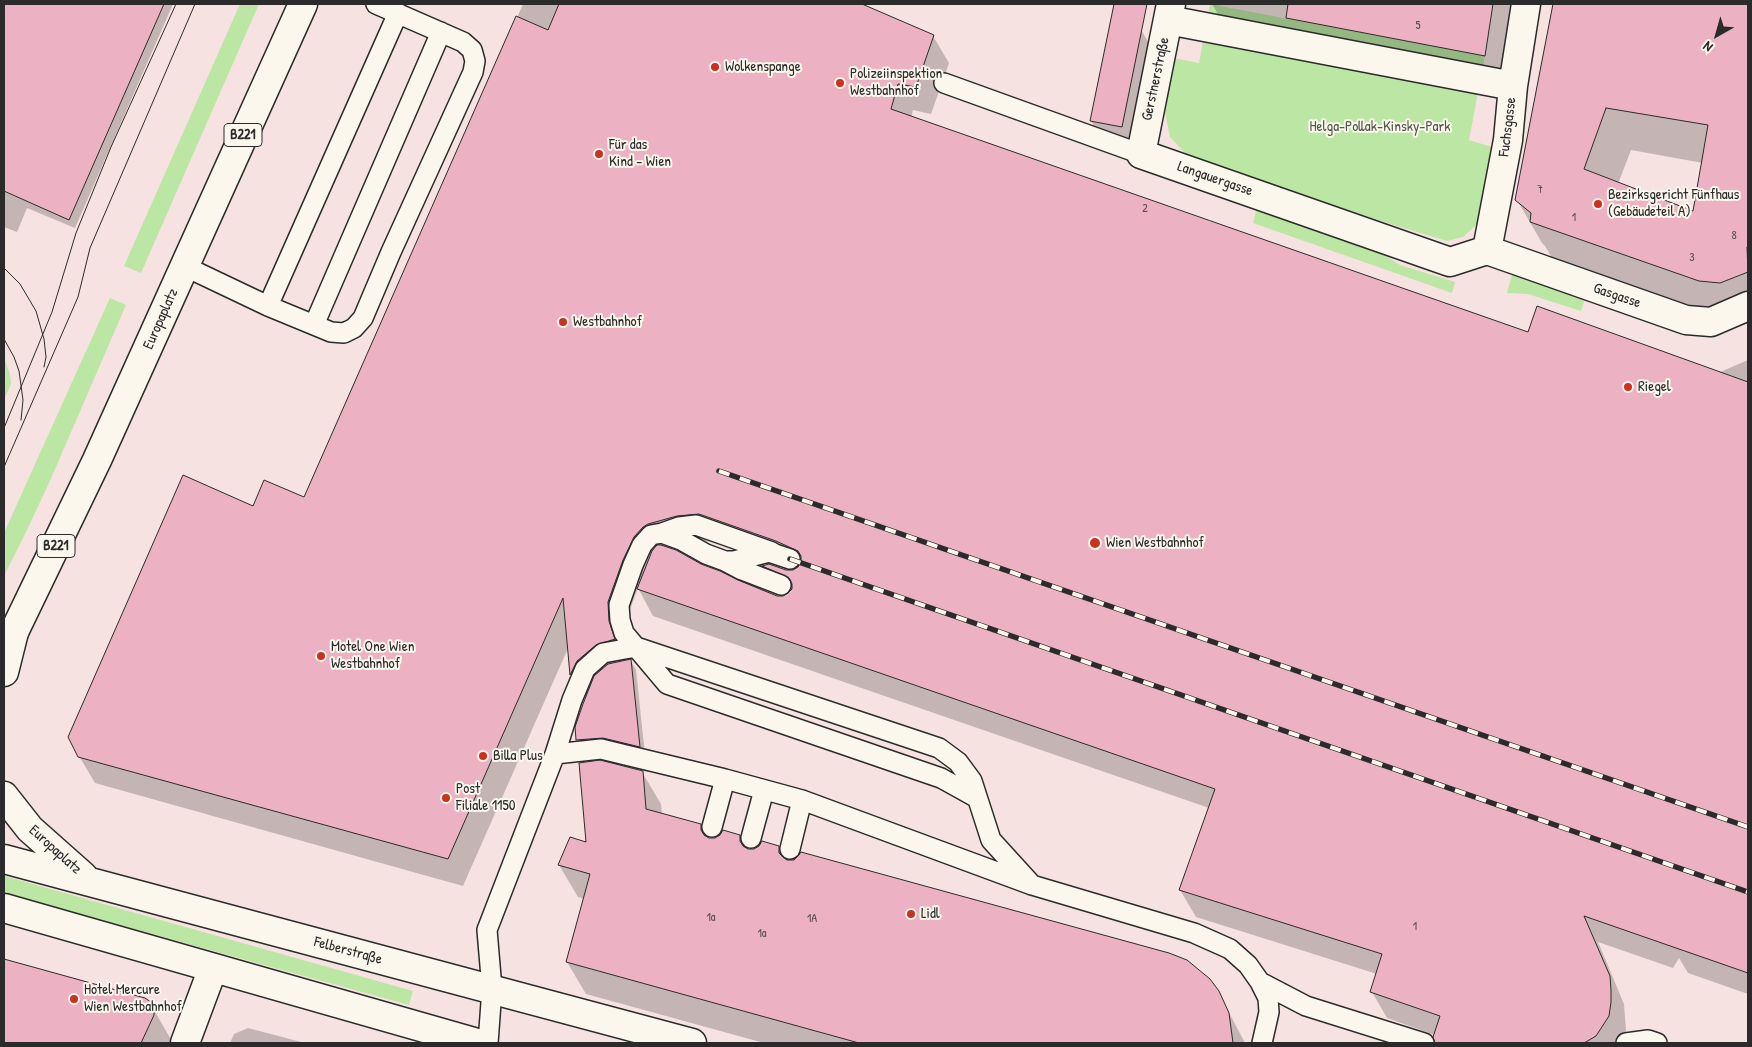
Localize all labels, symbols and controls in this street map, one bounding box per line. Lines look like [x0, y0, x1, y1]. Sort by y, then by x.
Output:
north arrow [1692, 10, 1742, 60]
house number: 5 [1415, 19, 1421, 33]
street label: Gerstnerstraße [1138, 36, 1174, 122]
text: N [1699, 37, 1716, 57]
place label: Wolkenspange [725, 58, 801, 76]
marker: Wolkenspange [709, 61, 721, 73]
place label: Polizeiinspektion Westbahnhof [850, 65, 942, 100]
marker: Polizeiinspektion Westbahnhof [834, 77, 846, 89]
street label: Fuchsgasse [1495, 96, 1521, 158]
park label: Helga-Pollak-Kinsky-Park [1310, 118, 1450, 136]
road number: B221 [224, 124, 262, 146]
place label: Für das Kind - Wien [609, 136, 671, 171]
marker: Für das Kind - Wien [593, 148, 605, 160]
street label: Langauergasse [1175, 158, 1255, 200]
house number: 7 [1537, 183, 1543, 197]
place label: Bezirksgericht Fünfhaus (Gebäudeteil A) [1608, 186, 1739, 221]
marker: Bezirksgericht Fünfhaus (Gebäudeteil A) [1592, 198, 1604, 210]
house number: 2 [1142, 202, 1148, 216]
house number: 1 [1572, 211, 1576, 225]
house number: 8 [1731, 229, 1737, 243]
house number: 3 [1689, 251, 1695, 265]
street label: Gasgasse [1591, 280, 1643, 312]
street label: Europaplatz [140, 286, 182, 352]
place label: Westbahnhof [573, 313, 642, 331]
marker: Westbahnhof [557, 316, 569, 328]
place label: Riegel [1638, 378, 1671, 396]
marker: Riegel [1622, 381, 1634, 393]
road number: B221 [37, 534, 75, 558]
place label: Wien Westbahnhof [1106, 534, 1204, 552]
marker: Wien Westbahnhof [1088, 536, 1102, 550]
place label: Motel One Wien Westbahnhof [331, 638, 414, 673]
marker: Motel One Wien Westbahnhof [315, 650, 327, 662]
place label: Billa Plus [493, 747, 543, 765]
marker: Billa Plus [477, 750, 489, 762]
place label: Post Filiale 1150 [456, 780, 516, 815]
marker: Post Filiale 1150 [440, 792, 452, 804]
street label: Europaplatz [25, 822, 85, 878]
place label: Lidl [921, 905, 940, 923]
marker: Lidl [905, 908, 917, 920]
house number: 1a [706, 911, 716, 925]
house number: 1A [807, 912, 817, 926]
house number: 1 [1413, 920, 1417, 934]
house number: 1a [757, 927, 767, 941]
street label: Felberstraße [312, 933, 384, 969]
place label: Hotel Mercure Wien Westbahnhof [84, 981, 182, 1016]
marker: Hotel Mercure Wien Westbahnhof [68, 993, 80, 1005]

